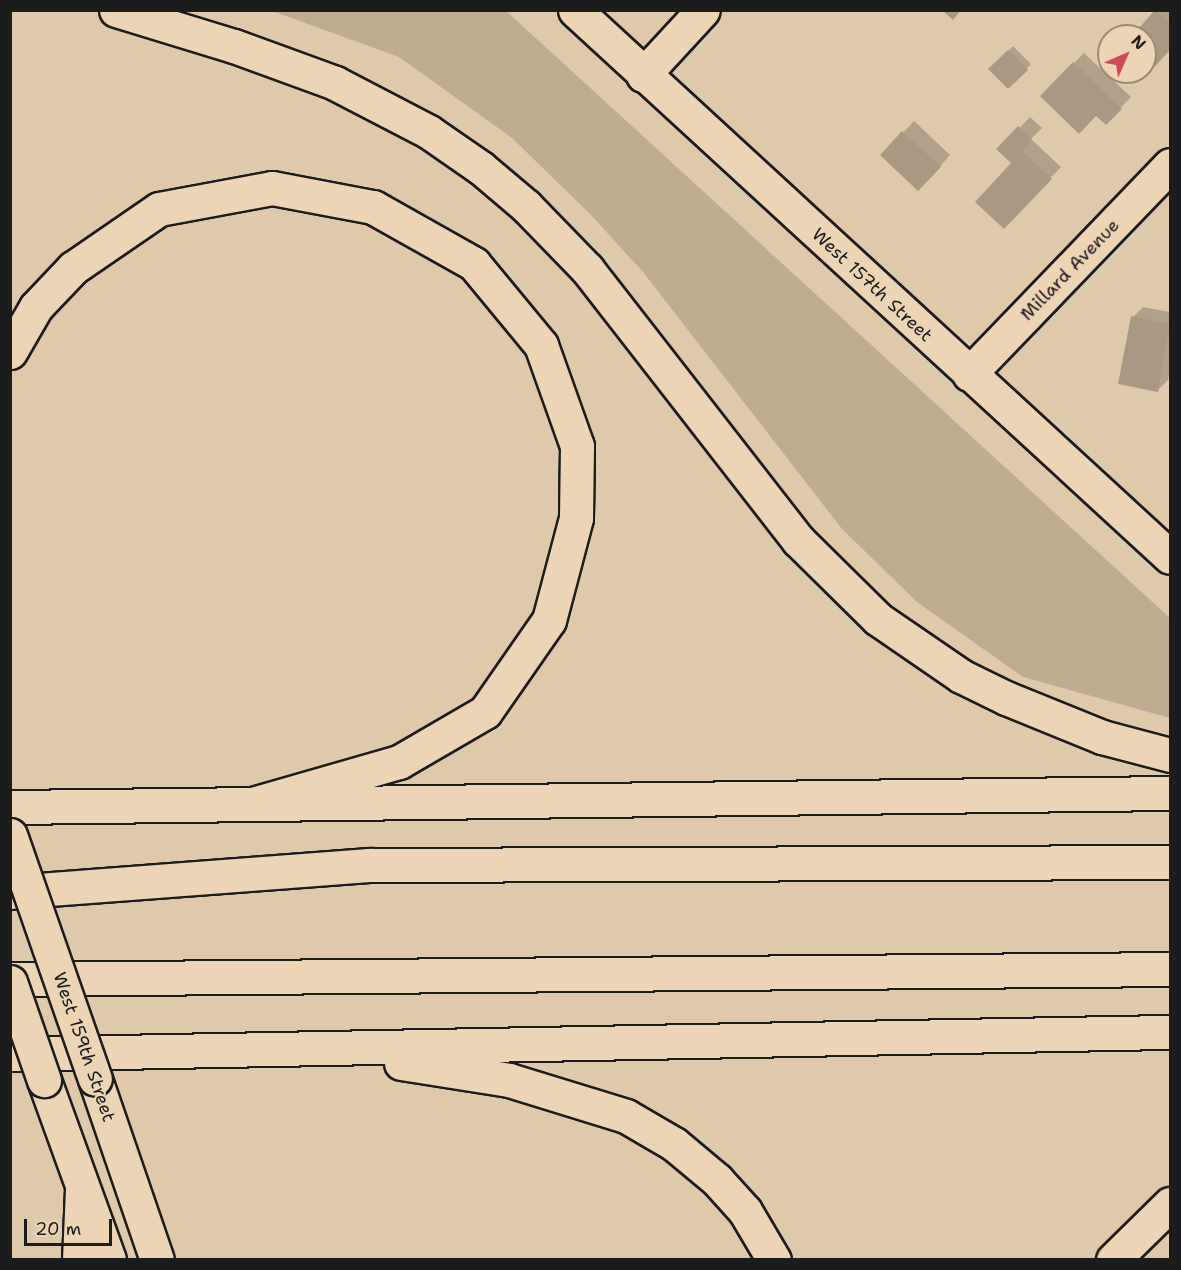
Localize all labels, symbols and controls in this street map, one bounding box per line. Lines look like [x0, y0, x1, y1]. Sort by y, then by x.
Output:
north arrow [1097, 24, 1157, 84]
text: N [1127, 30, 1151, 54]
street label: Millard Avenue [1016, 215, 1124, 325]
street label: West 157th Street [807, 224, 937, 346]
street label: West 159th Street [48, 969, 120, 1125]
scale bar [27, 1207, 116, 1245]
text: 20 m [35, 1217, 81, 1241]

